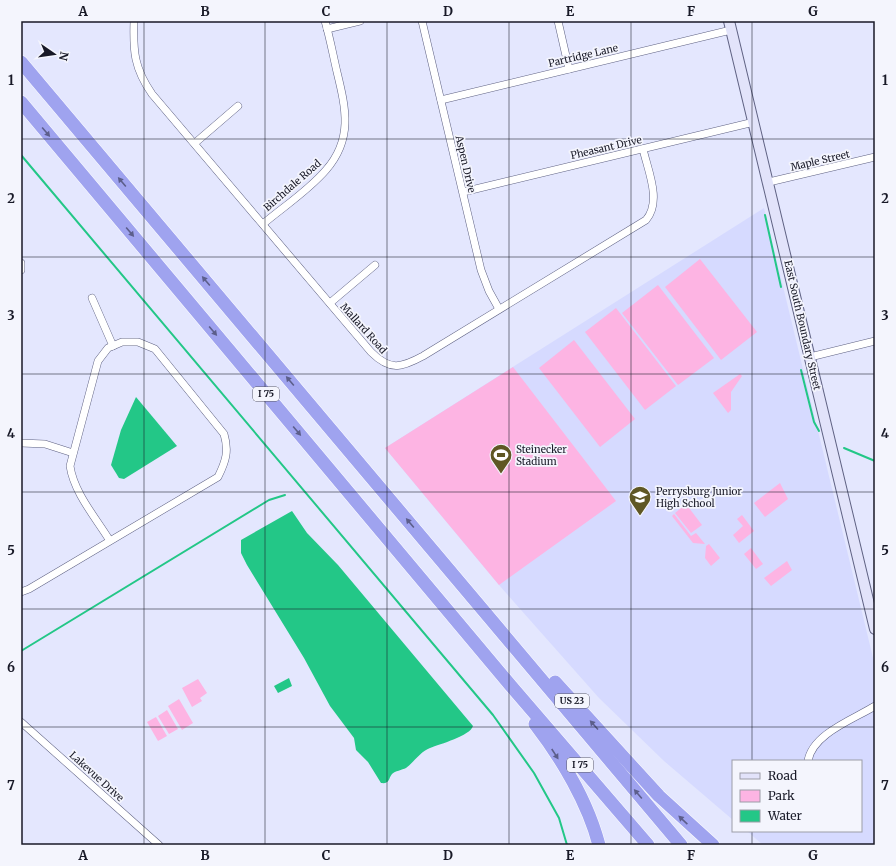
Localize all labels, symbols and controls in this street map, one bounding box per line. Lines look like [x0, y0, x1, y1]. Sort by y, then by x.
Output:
text: A [77, 3, 88, 20]
text: B [200, 3, 210, 20]
text: C [322, 3, 331, 20]
text: D [443, 3, 453, 20]
text: E [566, 3, 575, 20]
text: F [687, 3, 695, 20]
text: G [808, 3, 818, 20]
north arrow [34, 34, 74, 74]
street label: Partridge Lane [547, 41, 619, 70]
text: N [56, 50, 72, 62]
text: 1 [8, 72, 14, 89]
text: 1 [882, 72, 888, 89]
one-way arrow [42, 127, 51, 137]
street label: Aspen Drive [452, 133, 478, 194]
street label: Pheasant Drive [569, 133, 643, 162]
street label: Maple Street [789, 147, 851, 174]
street label: Birchdale Road [261, 157, 324, 214]
one-way arrow [118, 177, 127, 187]
text: 2 [7, 190, 15, 207]
text: 2 [881, 190, 889, 207]
one-way arrow [125, 226, 134, 237]
street label: East South Boundary Street [781, 259, 824, 391]
one-way arrow [202, 276, 211, 287]
street label: Mallard Road [337, 300, 390, 356]
text: 3 [7, 307, 15, 324]
text: 3 [881, 307, 889, 324]
one-way arrow [209, 326, 218, 337]
one-way arrow [285, 375, 294, 386]
road number: I 75 [253, 387, 279, 401]
text: 4 [7, 425, 16, 442]
one-way arrow [292, 425, 301, 436]
text: 4 [881, 425, 890, 442]
sports icon: Steinecker Stadium [488, 442, 514, 475]
place label: Steinecker Stadium [516, 443, 567, 468]
school or university icon: Perrysburg Junior High School [627, 484, 653, 517]
place label: Perrysburg Junior High School [656, 485, 742, 510]
one-way arrow [405, 518, 414, 528]
text: 5 [7, 542, 15, 559]
text: 5 [881, 542, 889, 559]
text: 6 [7, 659, 15, 676]
text: 6 [881, 659, 889, 676]
road number: US 23 [555, 694, 589, 708]
one-way arrow [589, 720, 599, 730]
street label: Lakevue Drive [67, 748, 127, 804]
one-way arrow [551, 748, 558, 760]
road number: I 75 [567, 758, 593, 772]
legend [732, 760, 862, 832]
text: Road [768, 768, 797, 783]
text: 7 [7, 777, 15, 794]
text: 7 [881, 777, 889, 794]
one-way arrow [633, 788, 642, 799]
text: Park [768, 788, 795, 803]
text: Water [767, 808, 803, 823]
one-way arrow [678, 815, 689, 824]
text: A [77, 847, 88, 864]
text: B [200, 847, 210, 864]
text: C [322, 847, 331, 864]
text: D [443, 847, 453, 864]
text: E [566, 847, 575, 864]
text: F [687, 847, 695, 864]
text: G [808, 847, 818, 864]

